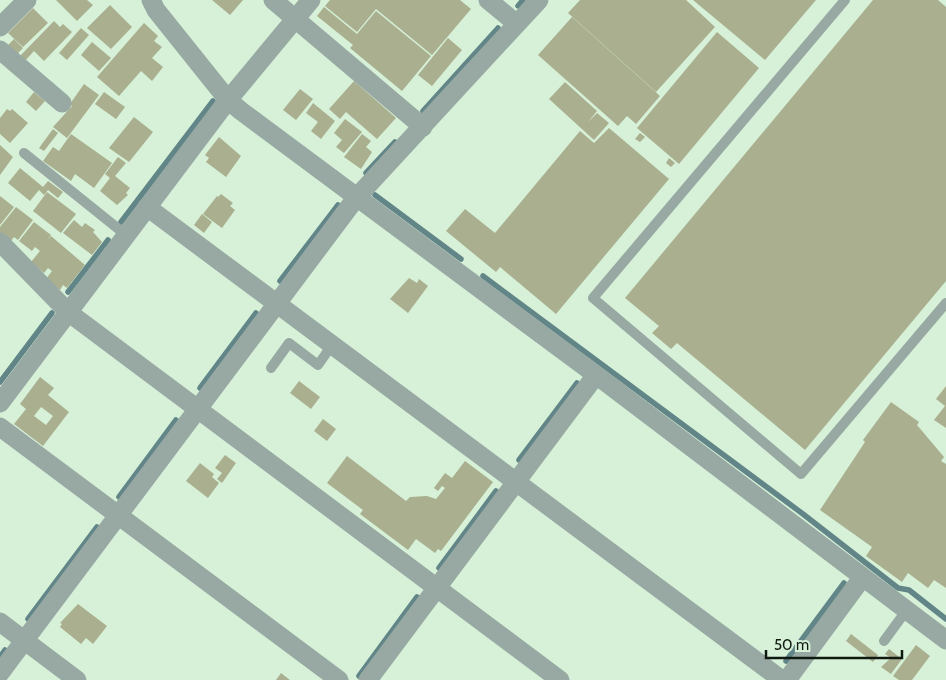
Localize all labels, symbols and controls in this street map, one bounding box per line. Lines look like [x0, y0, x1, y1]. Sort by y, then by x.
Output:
scale bar [766, 628, 902, 660]
text: 50 m [774, 636, 809, 654]

